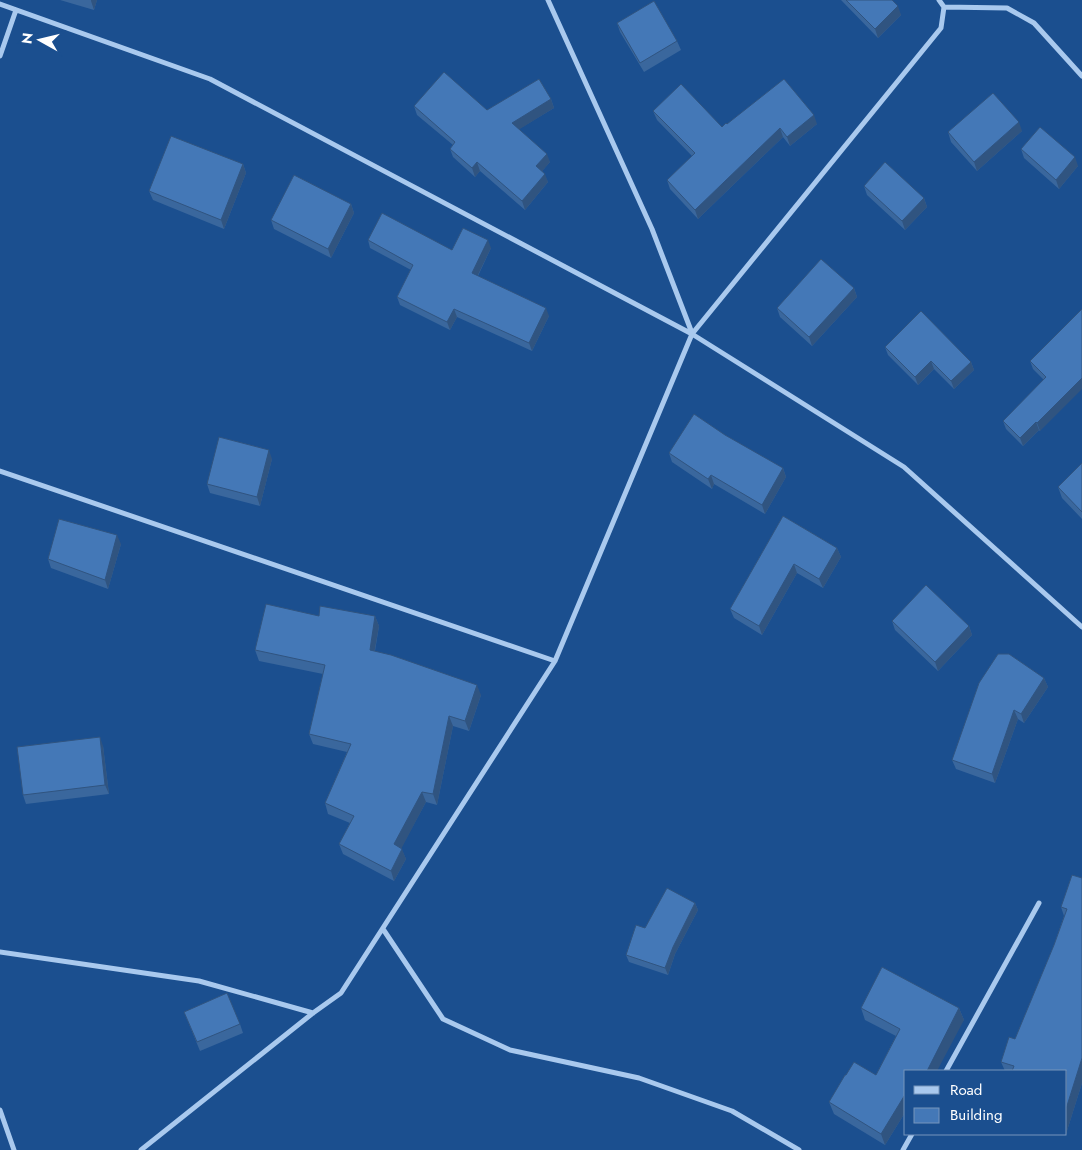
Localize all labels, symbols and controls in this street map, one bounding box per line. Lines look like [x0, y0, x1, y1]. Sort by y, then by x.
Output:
north arrow [15, 15, 65, 65]
text: N [16, 31, 38, 45]
legend [904, 1070, 1067, 1135]
text: Road [950, 1079, 982, 1101]
text: Building [950, 1104, 1002, 1126]

